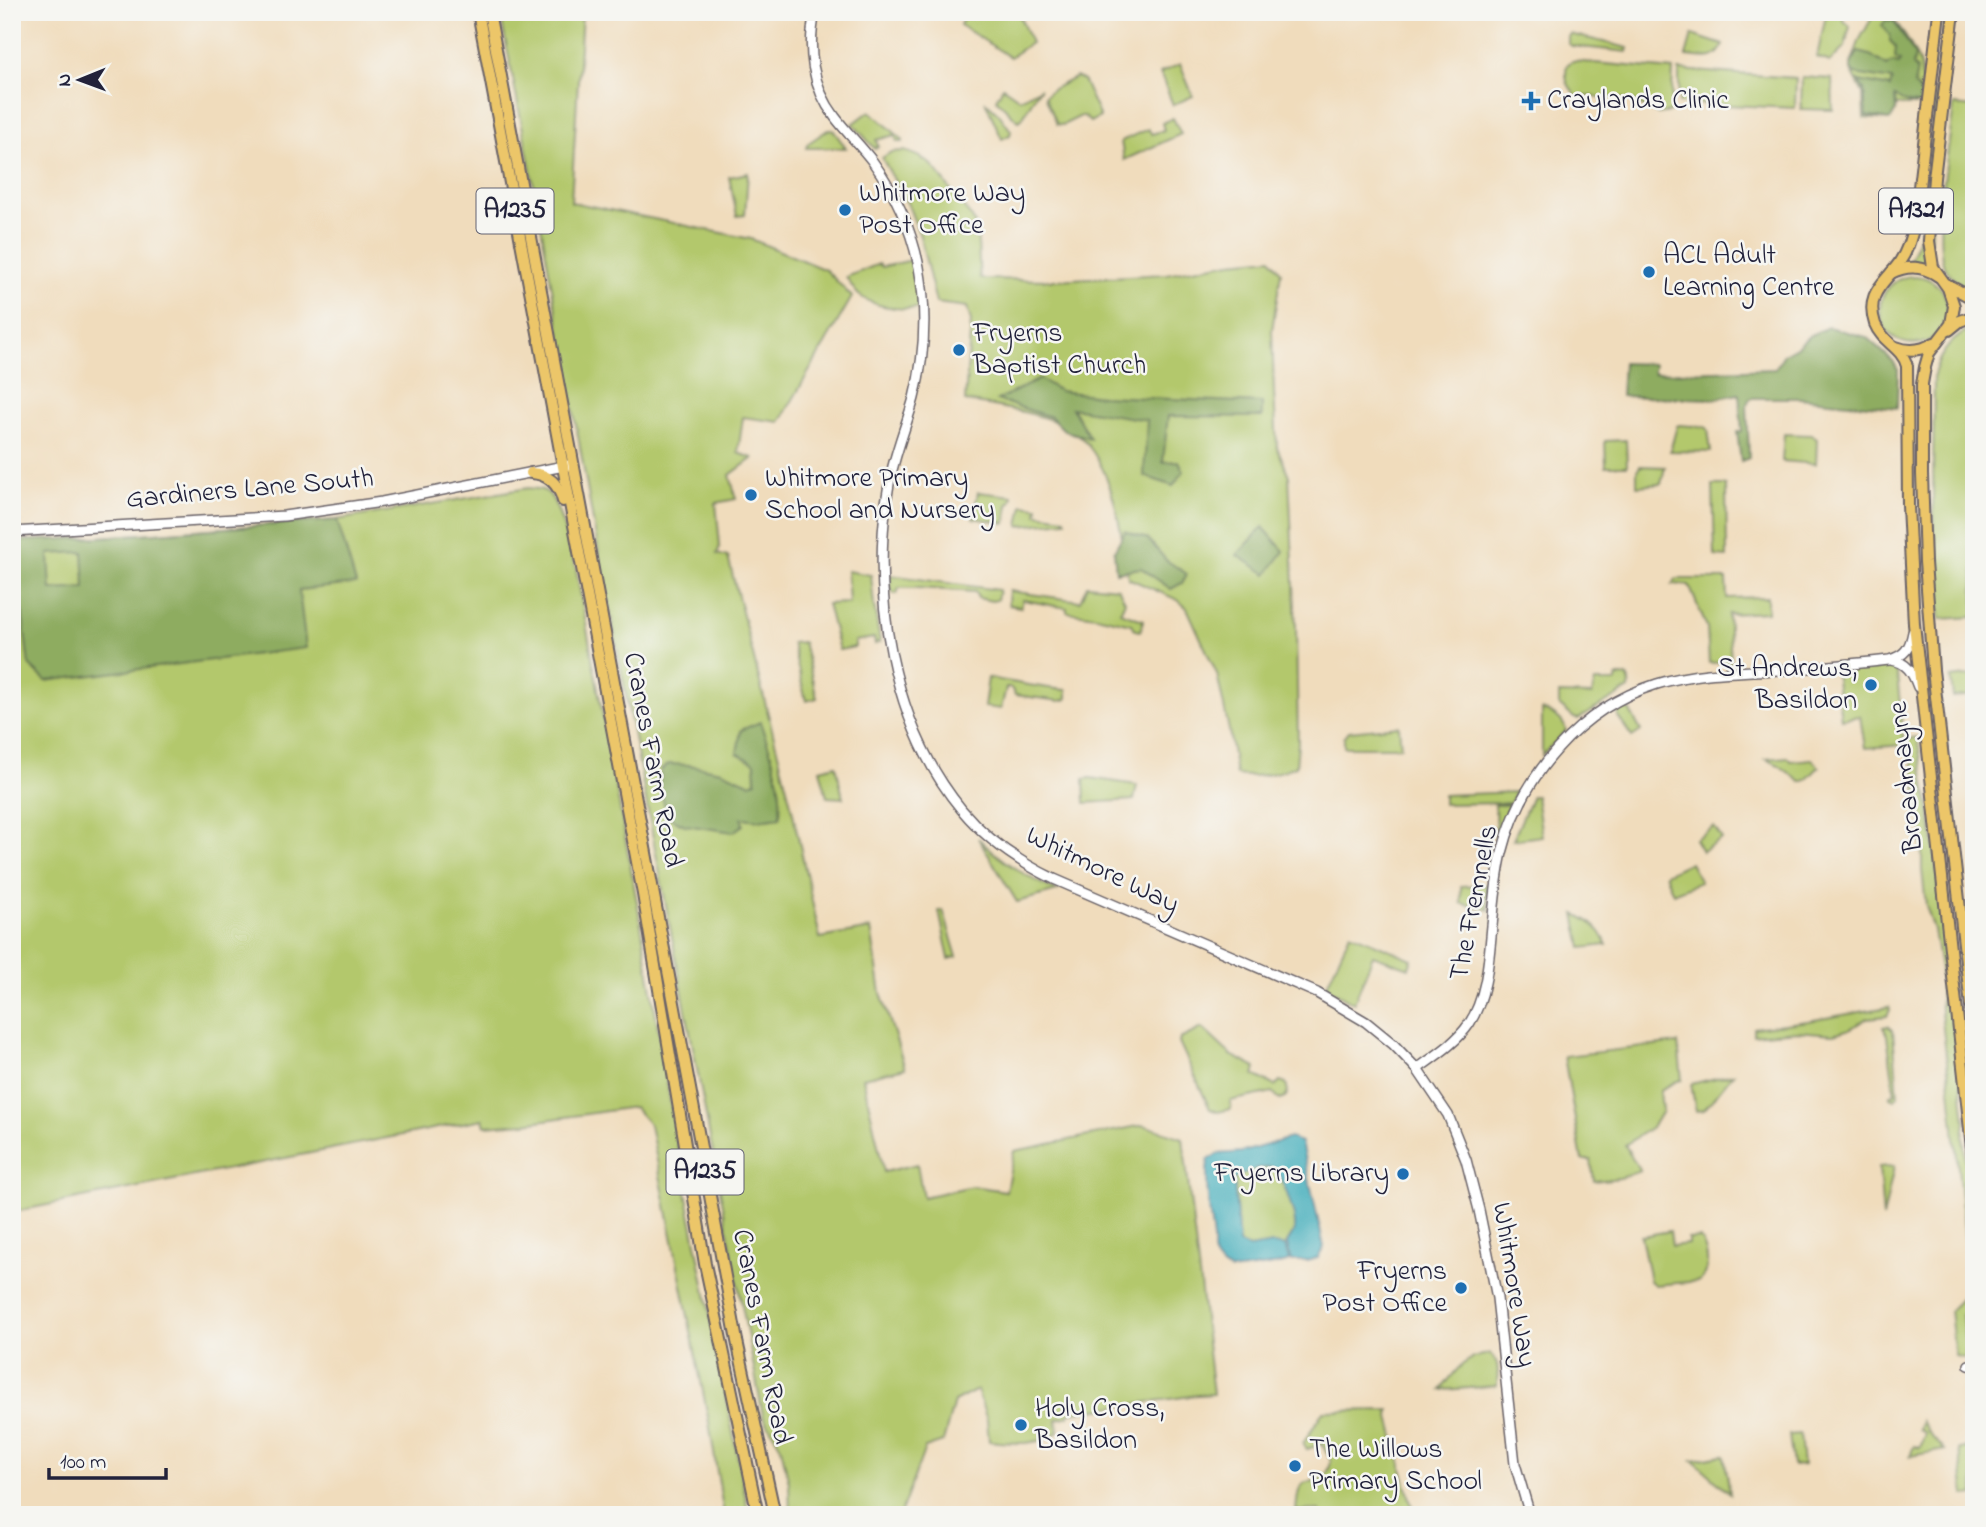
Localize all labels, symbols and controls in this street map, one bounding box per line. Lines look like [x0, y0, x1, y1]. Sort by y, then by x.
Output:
north arrow [46, 46, 116, 116]
text: N [52, 73, 79, 87]
place label: Craylands Clinic [1547, 81, 1729, 122]
marker: Craylands Clinic [1521, 91, 1541, 111]
place label: Whitmore Way Post Office [859, 174, 1025, 247]
road number: A1235 [476, 188, 554, 233]
road number: A1321 [1879, 188, 1953, 233]
marker: Whitmore Way Post Office [837, 202, 853, 218]
place label: ACL Adult Learning Centre [1663, 236, 1835, 309]
marker: ACL Adult Learning Centre [1641, 264, 1657, 280]
place label: Fryerns Baptist Church [972, 314, 1146, 387]
marker: Fryerns Baptist Church [951, 342, 967, 358]
street label: Gardiners Lane South [124, 459, 376, 521]
place label: Whitmore Primary School and Nursery [765, 459, 995, 532]
marker: Whitmore Primary School and Nursery [743, 487, 759, 503]
street label: Cranes Farm Road [611, 649, 693, 871]
place label: St Andrews, Basildon [1717, 649, 1857, 722]
marker: St Andrews, Basildon [1863, 677, 1879, 693]
street label: Broadmayne [1879, 699, 1935, 856]
street label: Whitmore Way [1018, 816, 1186, 926]
street label: The Fremnells [1440, 822, 1510, 984]
road number: A1235 [666, 1149, 744, 1194]
place label: Fryerns Library [1213, 1154, 1389, 1195]
marker: Fryerns Library [1395, 1166, 1411, 1182]
street label: Whitmore Way [1480, 1200, 1546, 1370]
street label: Cranes Farm Road [720, 1226, 802, 1448]
place label: Fryerns Post Office [1322, 1252, 1447, 1325]
marker: Fryerns Post Office [1453, 1280, 1469, 1296]
place label: Holy Cross, Basildon [1034, 1389, 1164, 1462]
marker: Holy Cross, Basildon [1013, 1417, 1029, 1433]
place label: The Willows Primary School [1309, 1430, 1482, 1503]
scale bar [49, 1436, 166, 1480]
text: 100 m [60, 1448, 106, 1478]
marker: The Willows Primary School [1287, 1458, 1303, 1474]

